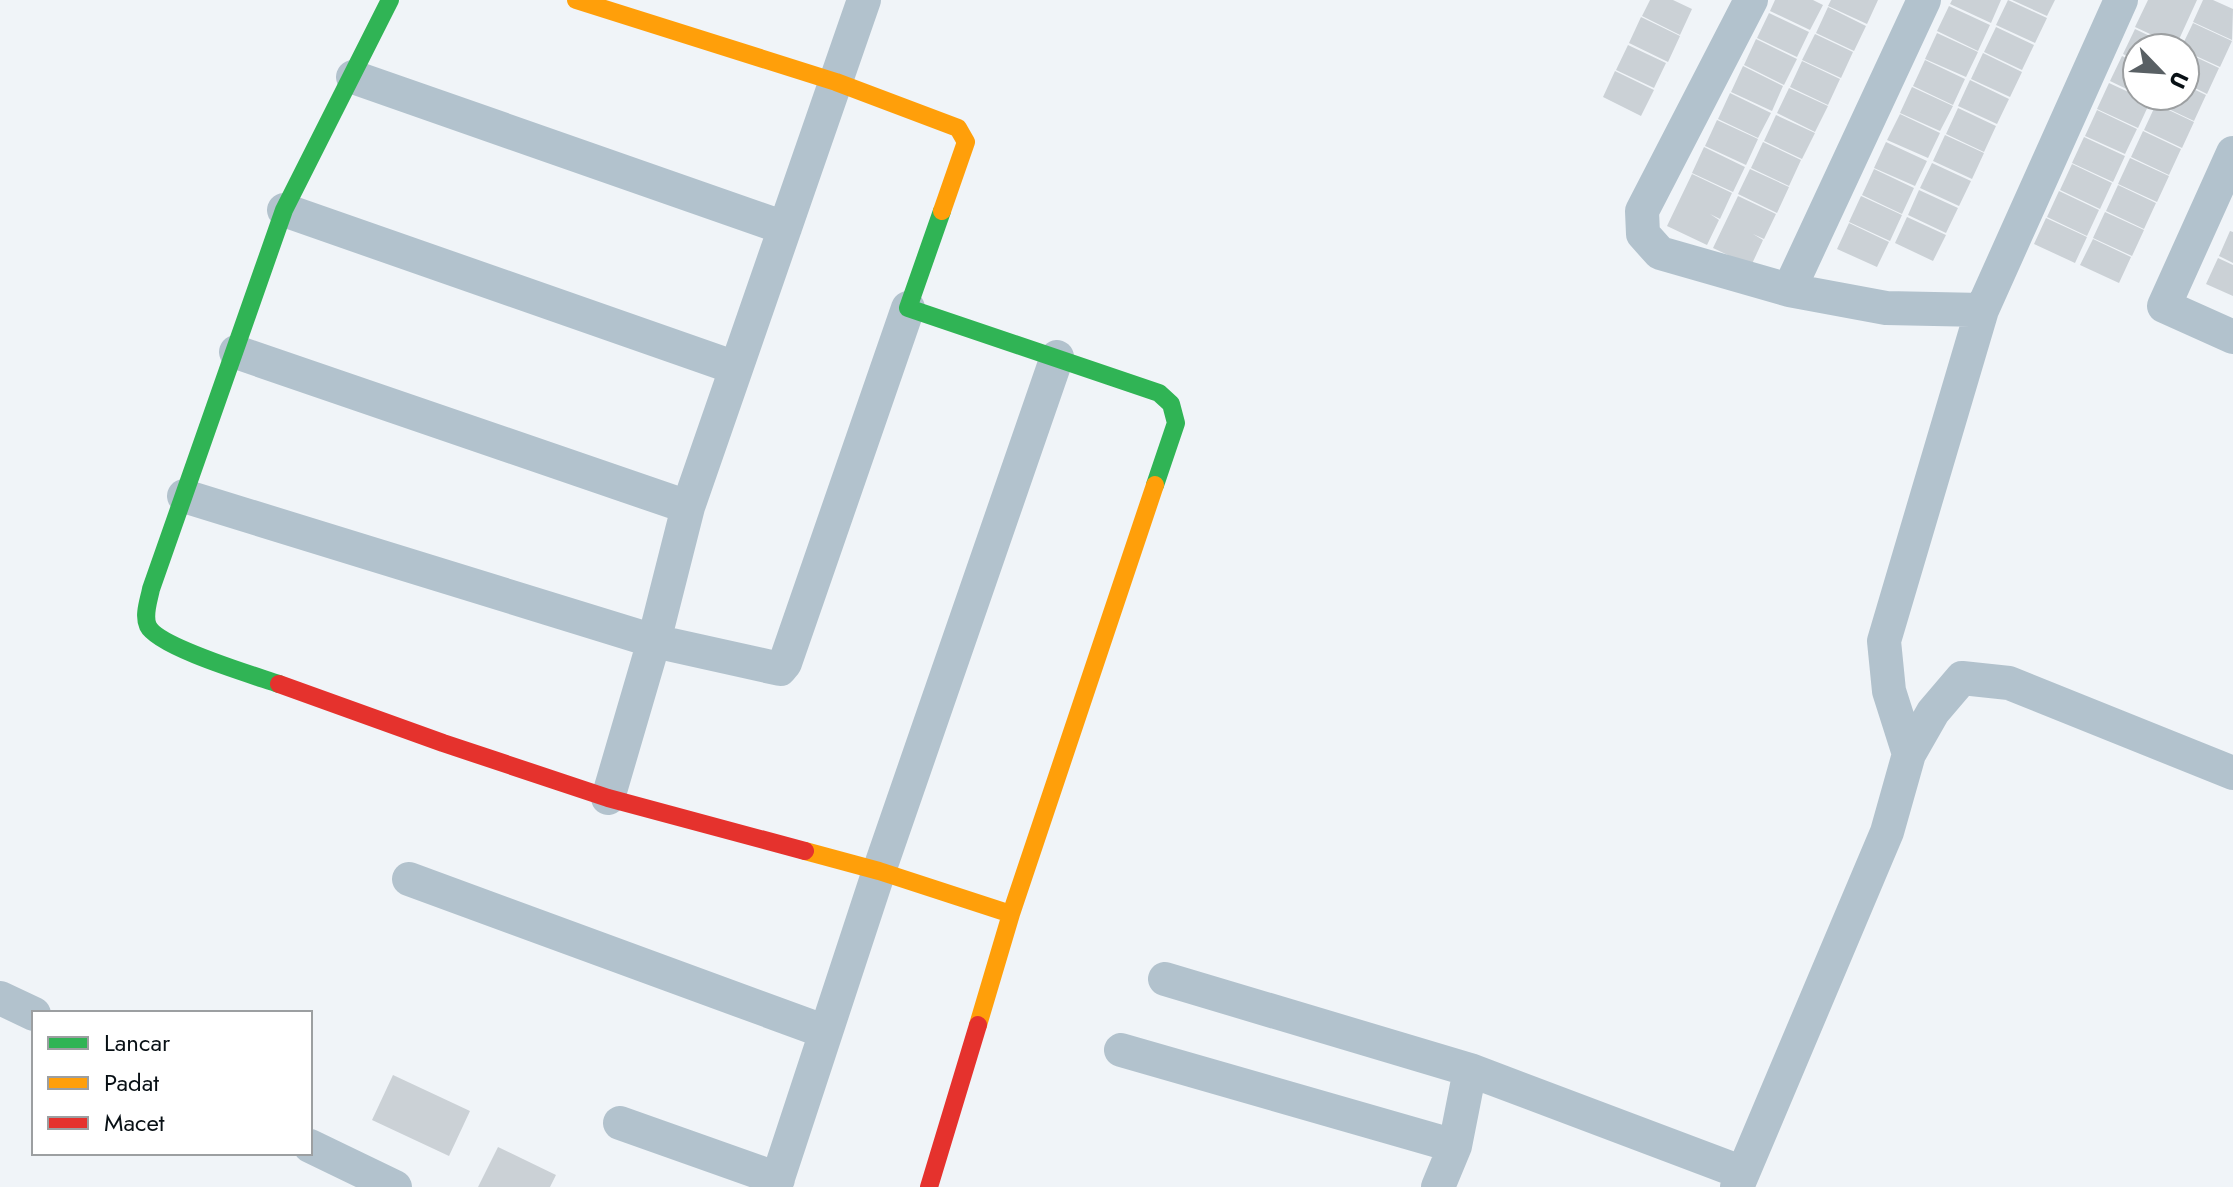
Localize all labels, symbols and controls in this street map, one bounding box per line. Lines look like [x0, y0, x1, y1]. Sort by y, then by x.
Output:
north arrow [2121, 32, 2201, 112]
text: U [2161, 67, 2197, 94]
legend [32, 1011, 312, 1155]
text: Lancar [104, 1025, 171, 1060]
text: Padat [104, 1065, 159, 1100]
text: Macet [104, 1105, 165, 1140]

